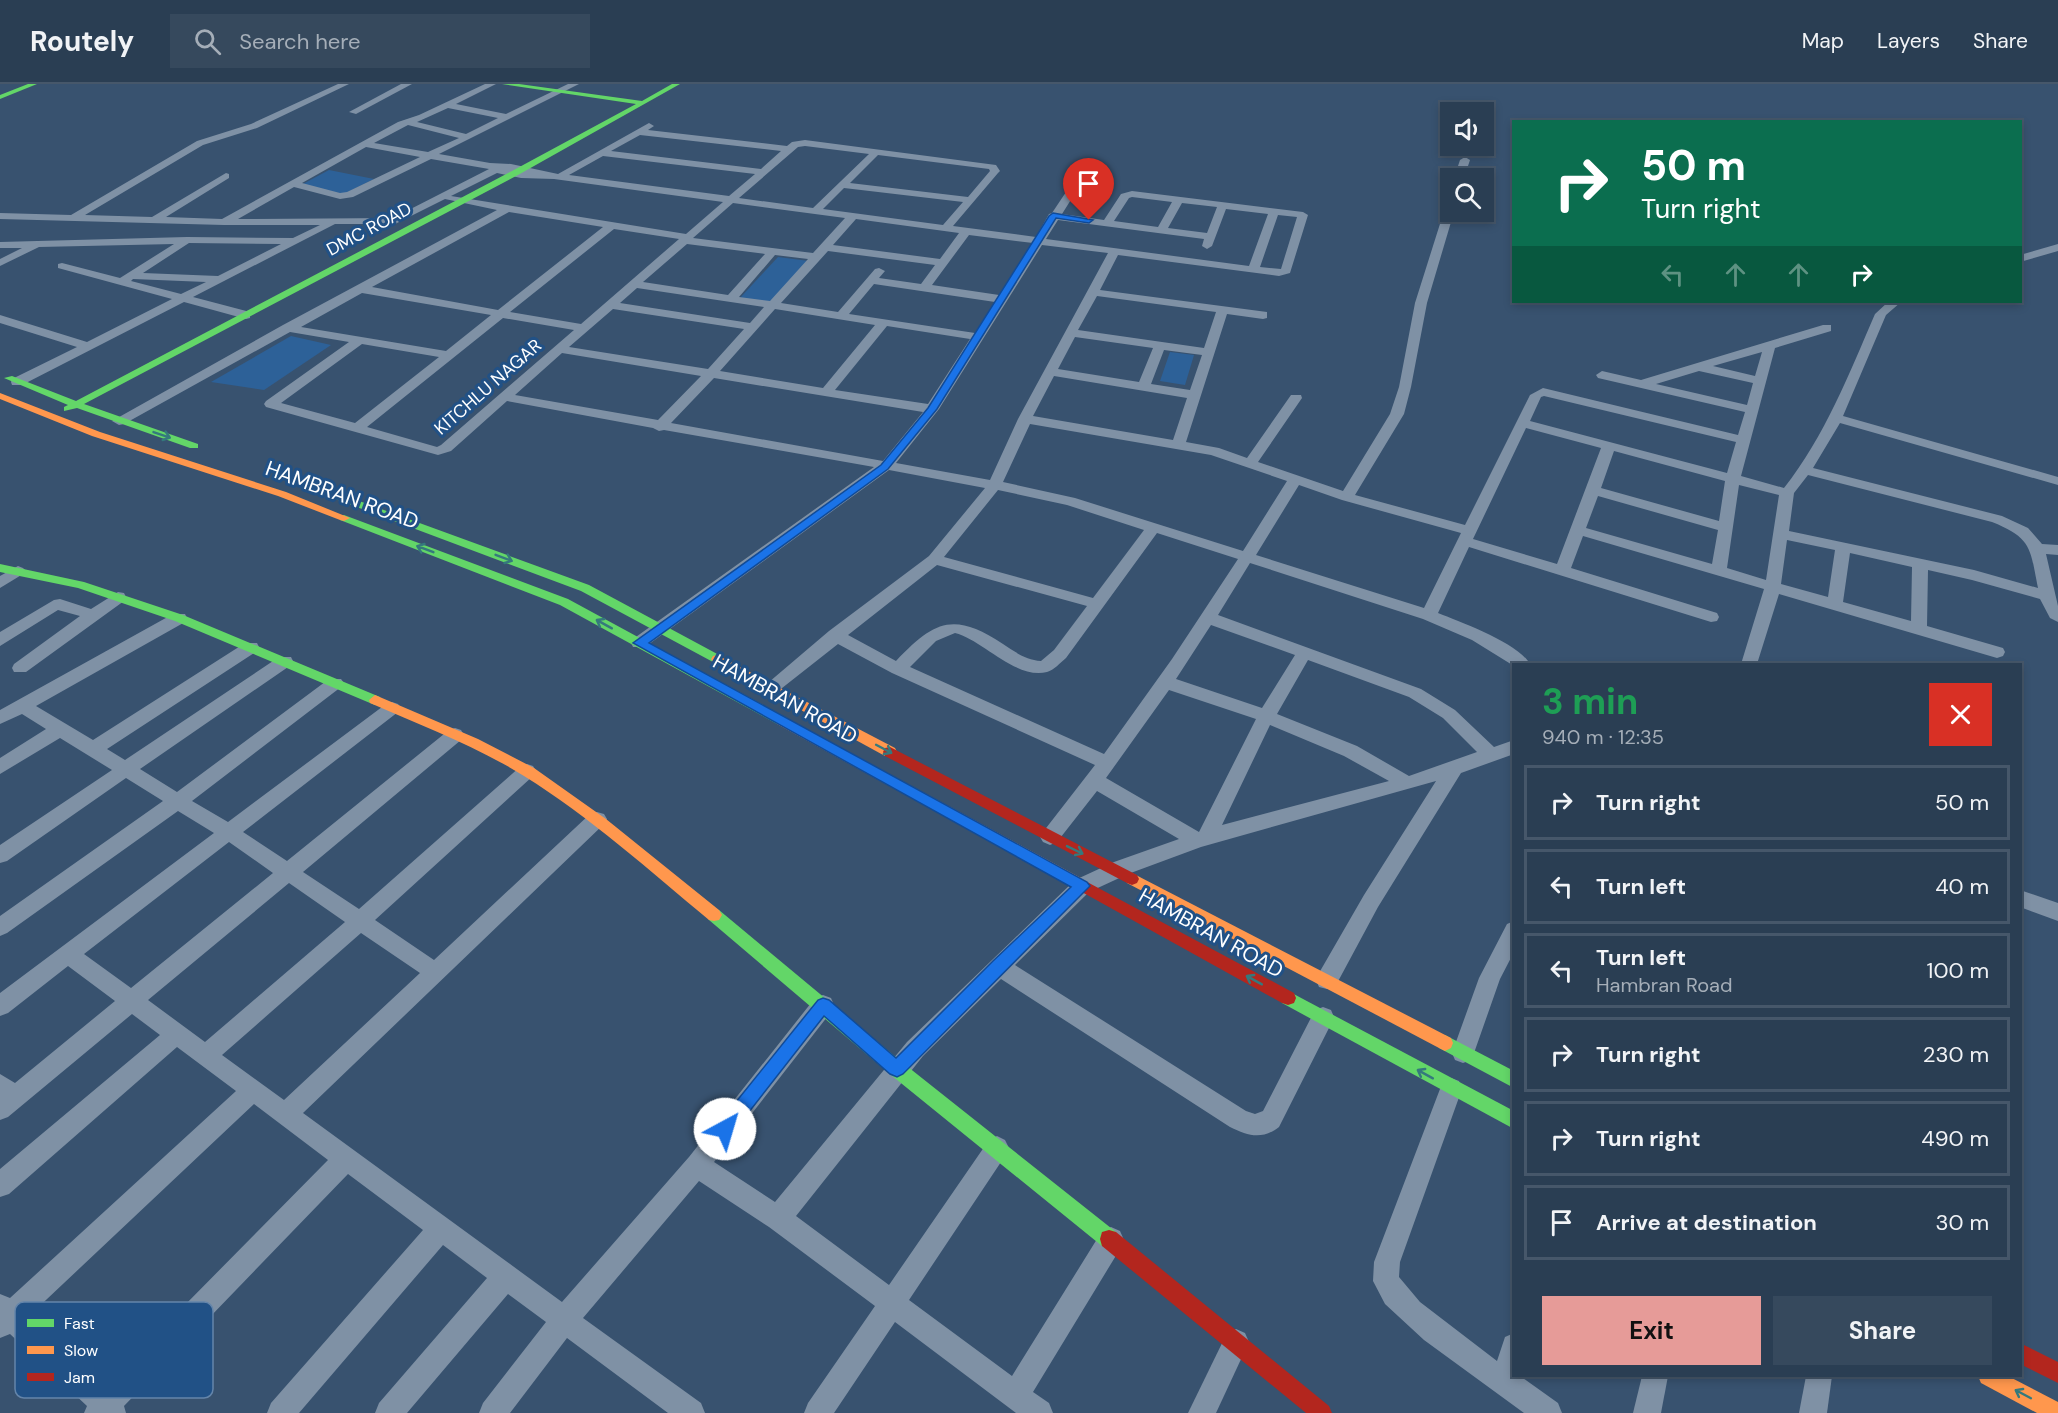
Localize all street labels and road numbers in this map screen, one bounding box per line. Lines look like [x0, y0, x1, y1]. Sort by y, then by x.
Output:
street label: DMC ROAD [322, 197, 416, 261]
street label: KITCHLU NAGAR [429, 334, 547, 440]
street label: HAMBRAN ROAD [261, 454, 423, 536]
street label: HAMBRAN ROAD [708, 648, 862, 750]
street label: HAMBRAN ROAD [1134, 882, 1288, 984]

